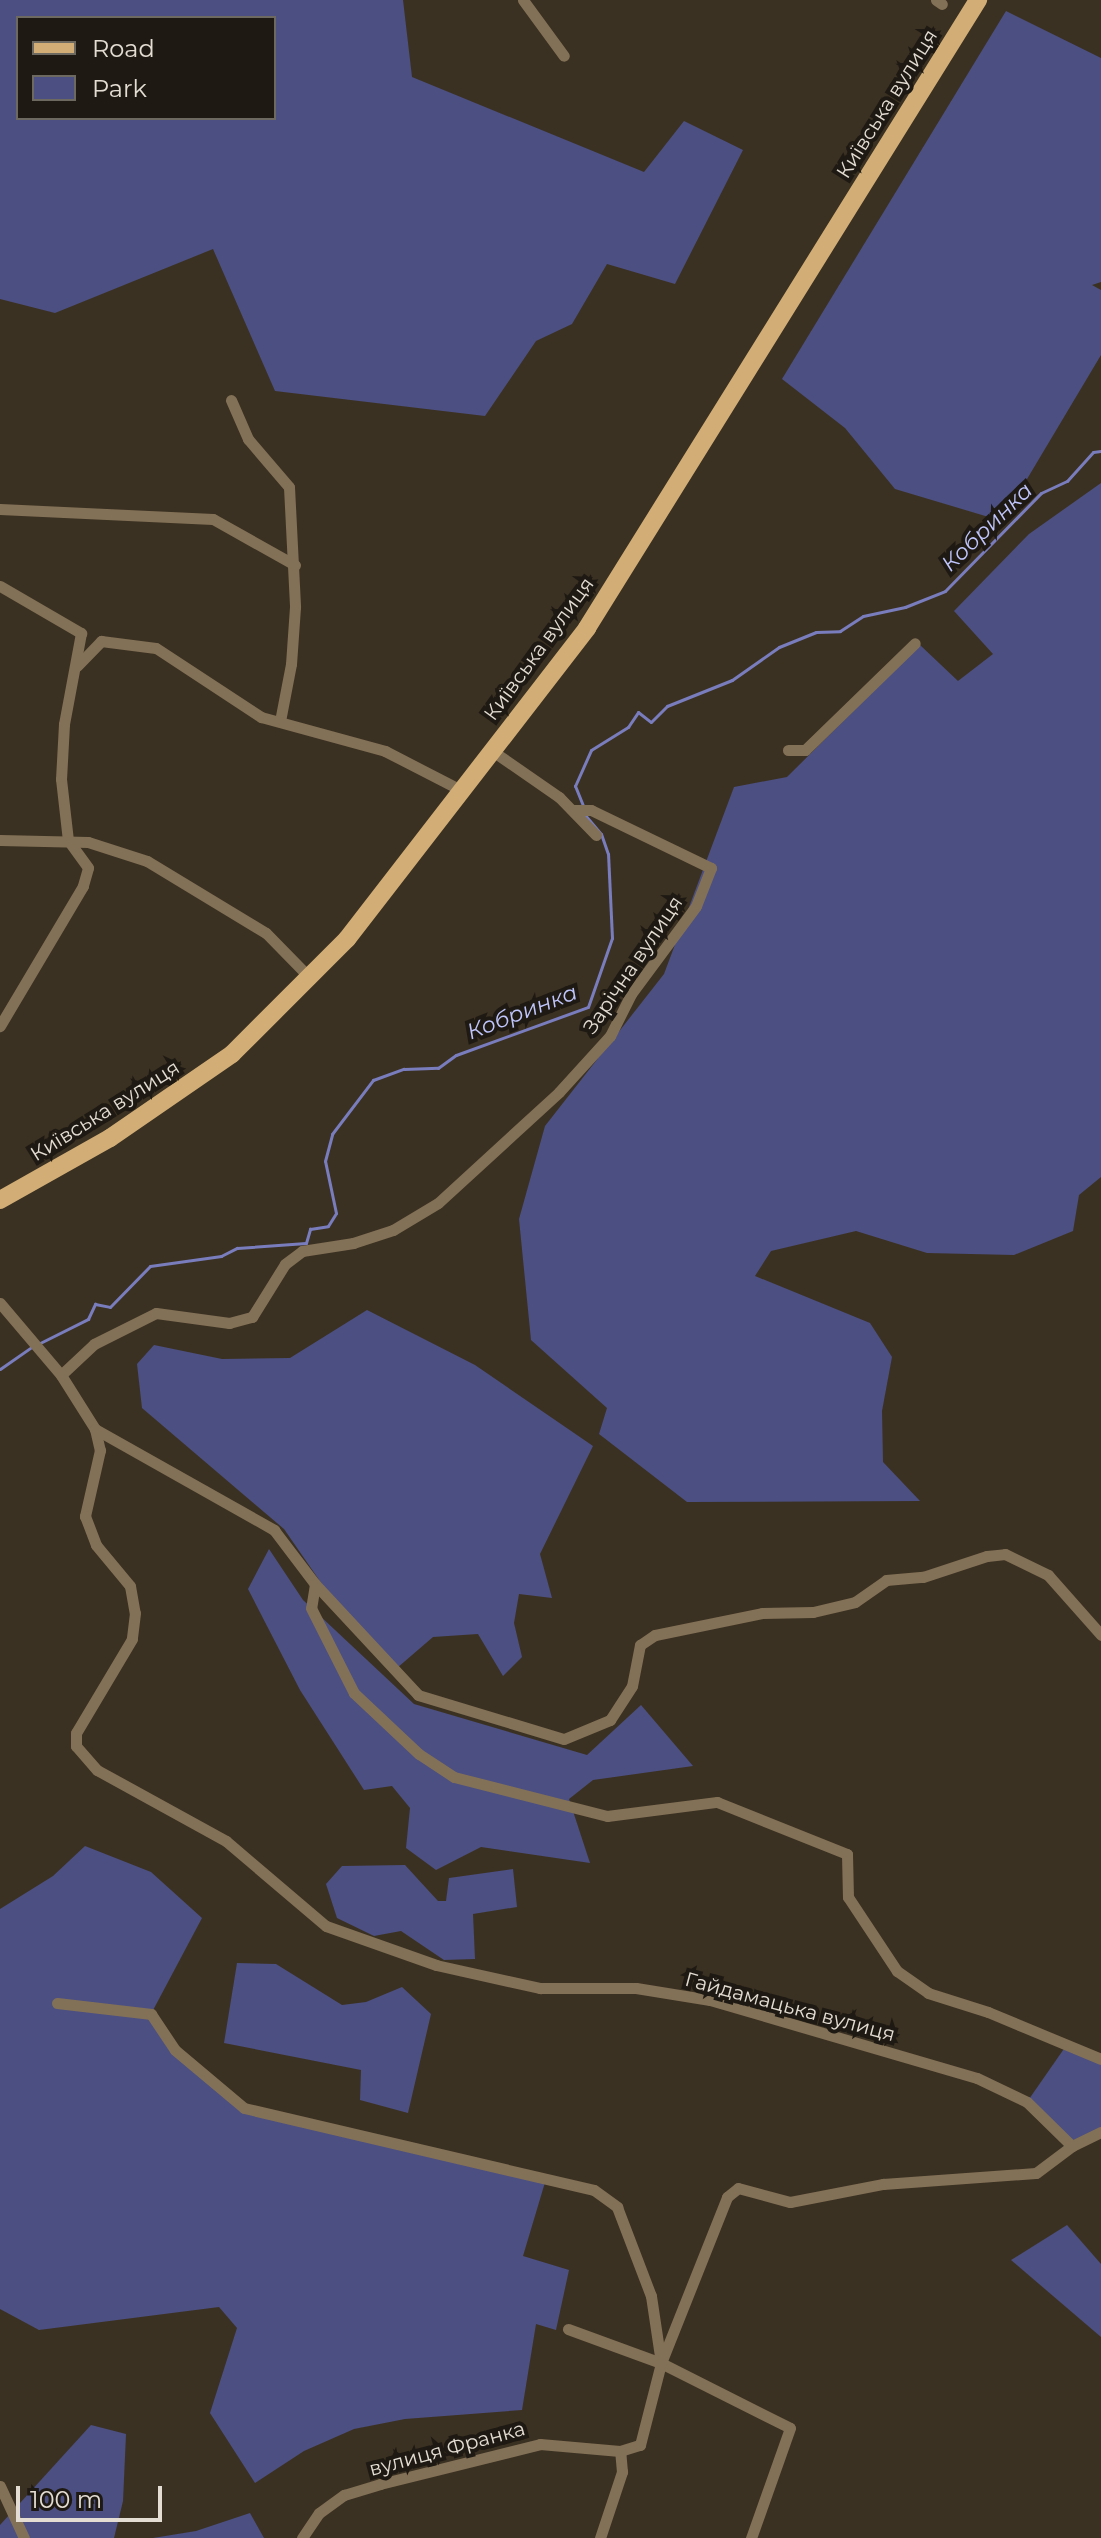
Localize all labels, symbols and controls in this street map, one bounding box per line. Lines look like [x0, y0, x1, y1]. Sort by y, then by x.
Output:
legend [16, 16, 276, 120]
street label: Київська вулиця [832, 25, 942, 183]
text: Road [92, 34, 155, 63]
text: Park [92, 74, 147, 103]
water label: Кобринка [936, 477, 1038, 577]
street label: Київська вулиця [479, 573, 599, 725]
street label: Зарічна вулиця [578, 892, 688, 1038]
water label: Кобринка [463, 979, 581, 1045]
street label: Київська вулиця [26, 1056, 184, 1166]
street label: Гайдамацька вулиця [682, 1967, 898, 2047]
street label: вулиця Франка [366, 2417, 528, 2481]
scale bar [20, 2470, 166, 2520]
text: 100 m [30, 2485, 102, 2514]

